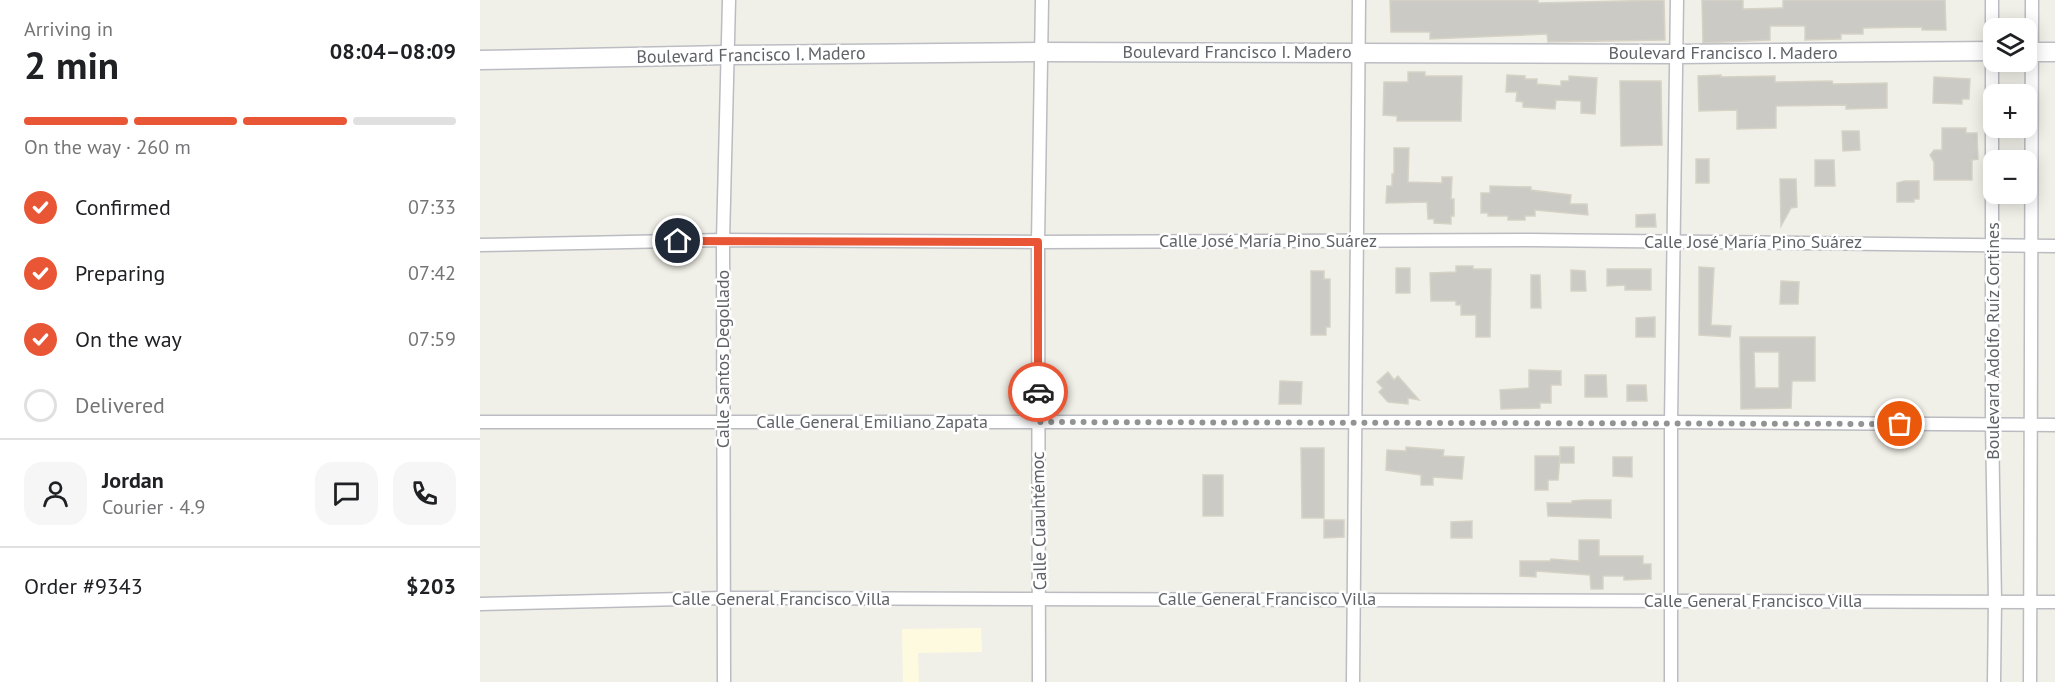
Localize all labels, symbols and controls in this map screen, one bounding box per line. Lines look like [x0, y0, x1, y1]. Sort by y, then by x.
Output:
text: Arriving in [24, 16, 113, 42]
map controls [1983, 18, 2037, 204]
button: layers [1983, 18, 2037, 72]
text: 08:04–08:09 [330, 37, 456, 65]
text: 2 min [24, 39, 119, 90]
street label: Boulevard Francisco I. Madero [1122, 40, 1352, 63]
street label: Boulevard Francisco I. Madero [636, 41, 866, 68]
street label: Boulevard Francisco I. Madero [1608, 41, 1838, 64]
button: + [1983, 84, 2037, 138]
text: On the way · 260 m [24, 134, 191, 160]
button: − [1983, 150, 2037, 204]
icon: check [24, 191, 57, 224]
text: Confirmed [75, 193, 171, 221]
text: 07:33 [408, 194, 456, 220]
pin [652, 215, 703, 266]
street label: Boulevard Adolfo Ruíz Cortines [1981, 222, 2004, 460]
icon: home [661, 224, 694, 257]
street label: Calle José María Pino Suárez [1159, 229, 1377, 252]
street label: Calle José María Pino Suárez [1644, 230, 1862, 253]
icon: check [24, 257, 57, 290]
text: Preparing [75, 259, 165, 287]
text: 07:42 [408, 260, 456, 286]
street label: Calle Santos Degollado [711, 270, 734, 448]
icon: check [24, 323, 57, 356]
text: On the way [75, 325, 182, 353]
text: 07:59 [408, 326, 456, 352]
courier [1008, 362, 1068, 422]
icon: car [1022, 376, 1055, 409]
text: Delivered [75, 391, 165, 419]
pin [1874, 398, 1925, 449]
icon: bag [1883, 407, 1916, 440]
street label: Calle General Emiliano Zapata [756, 410, 988, 433]
street label: Calle Cuauhtémoc [1026, 451, 1051, 591]
button: person [24, 462, 87, 525]
button: chat [315, 462, 378, 525]
button: phone [393, 462, 456, 525]
text: Jordan [102, 466, 164, 494]
text: Courier · 4.9 [102, 494, 205, 520]
text: Order #9343 [24, 572, 143, 600]
text: $203 [406, 572, 456, 600]
street label: Calle General Francisco Villa [672, 587, 890, 610]
street label: Calle General Francisco Villa [1158, 587, 1376, 610]
street label: Calle General Francisco Villa [1644, 589, 1862, 612]

